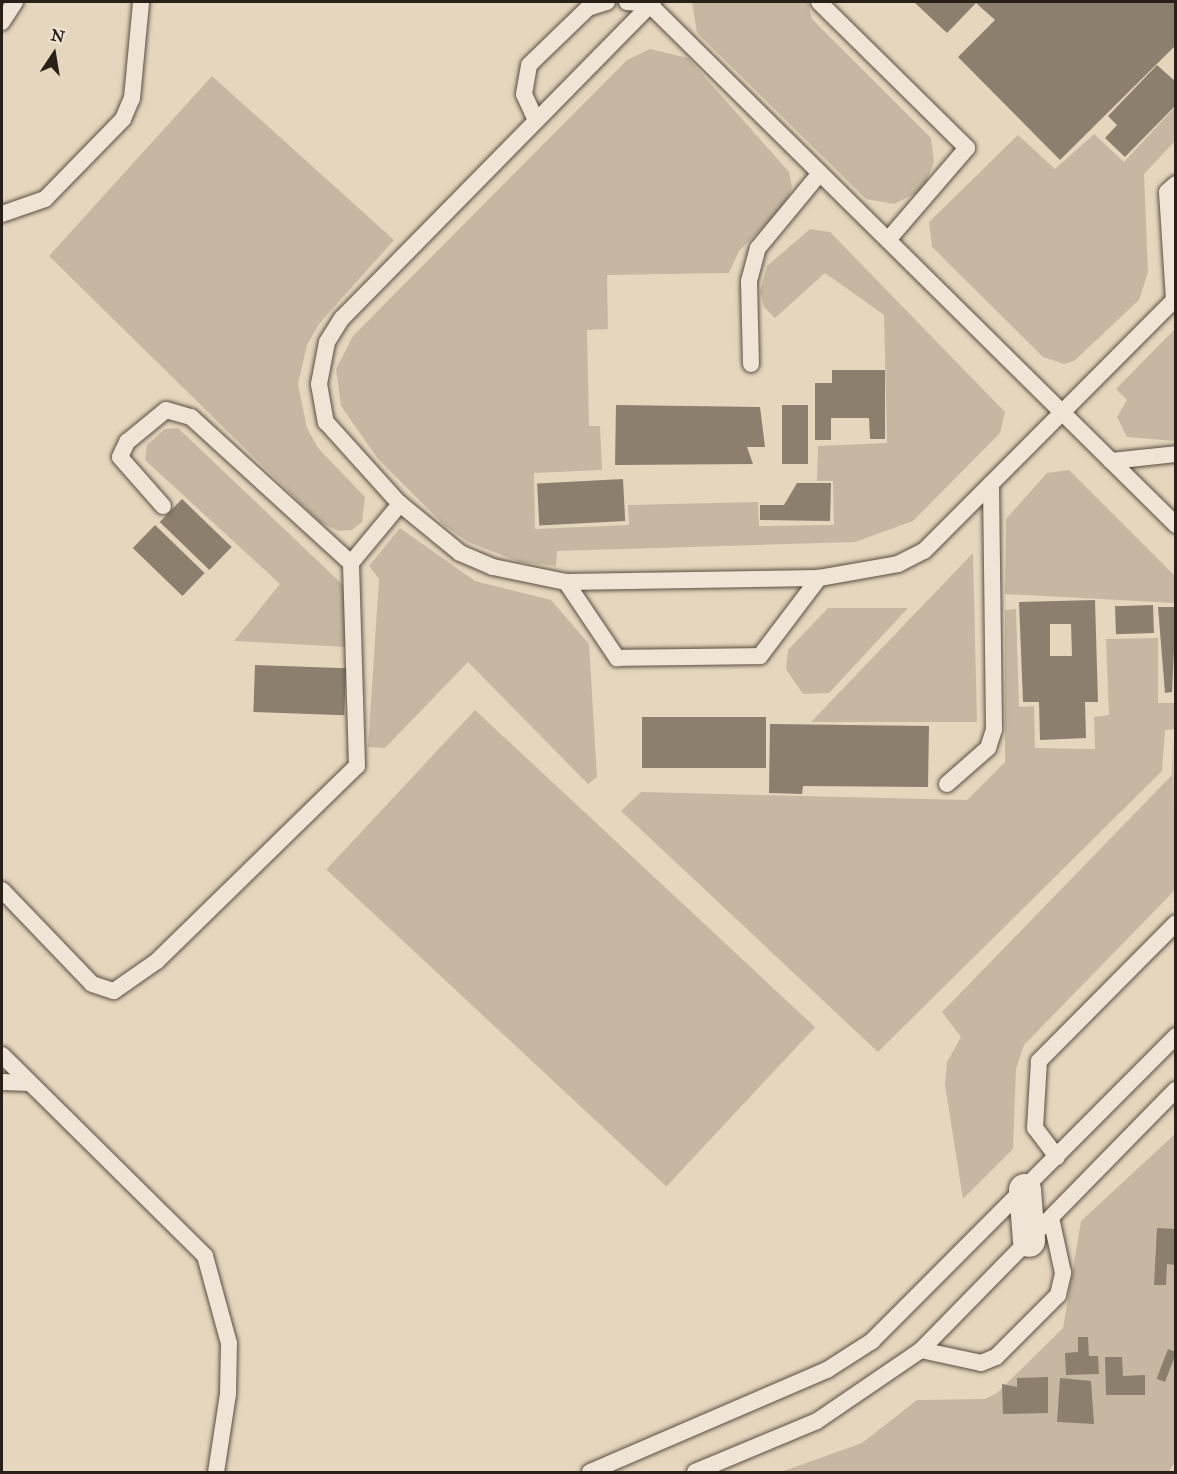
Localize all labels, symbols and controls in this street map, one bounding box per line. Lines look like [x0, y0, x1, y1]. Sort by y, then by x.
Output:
north arrow [24, 24, 84, 84]
text: N [49, 25, 66, 47]

